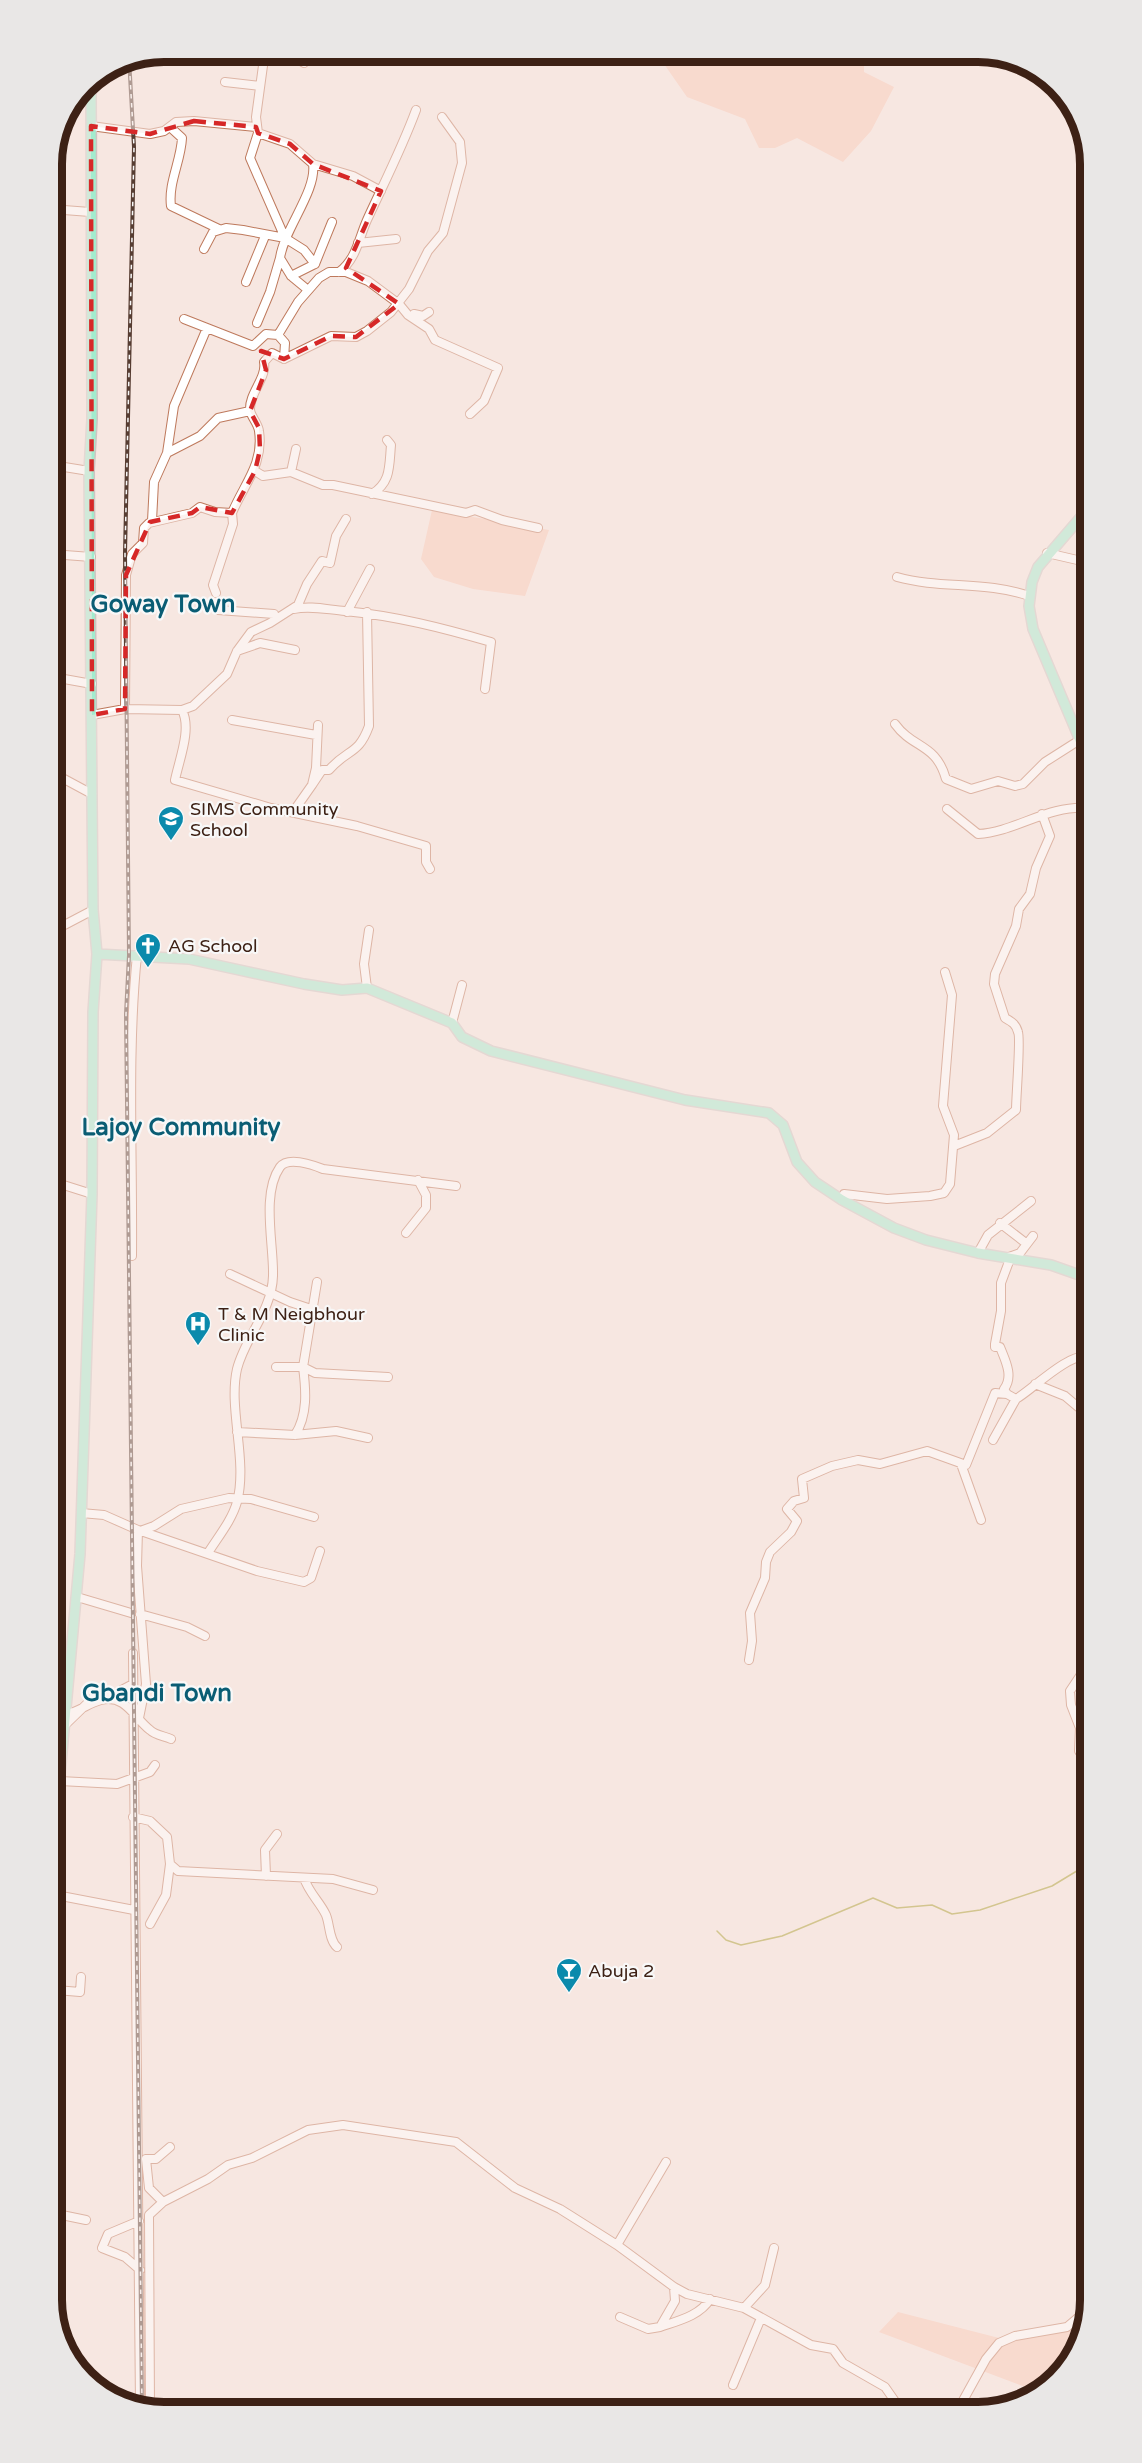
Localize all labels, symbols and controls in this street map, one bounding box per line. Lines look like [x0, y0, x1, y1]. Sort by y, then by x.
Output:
district label: Goway Town [91, 590, 235, 619]
place label: SIMS Community School [190, 798, 339, 841]
school or university icon: SIMS Community School [156, 804, 186, 842]
church icon: AG School [133, 931, 163, 969]
place label: AG School [168, 935, 258, 957]
district label: Lajoy Community [82, 1113, 281, 1142]
place label: T & M Neigbhour Clinic [218, 1303, 365, 1346]
hospital icon: T & M Neigbhour Clinic [183, 1309, 213, 1347]
district label: Gbandi Town [82, 1679, 232, 1708]
bar icon: Abuja 2 [554, 1956, 584, 1994]
place label: Abuja 2 [588, 1960, 654, 1982]

